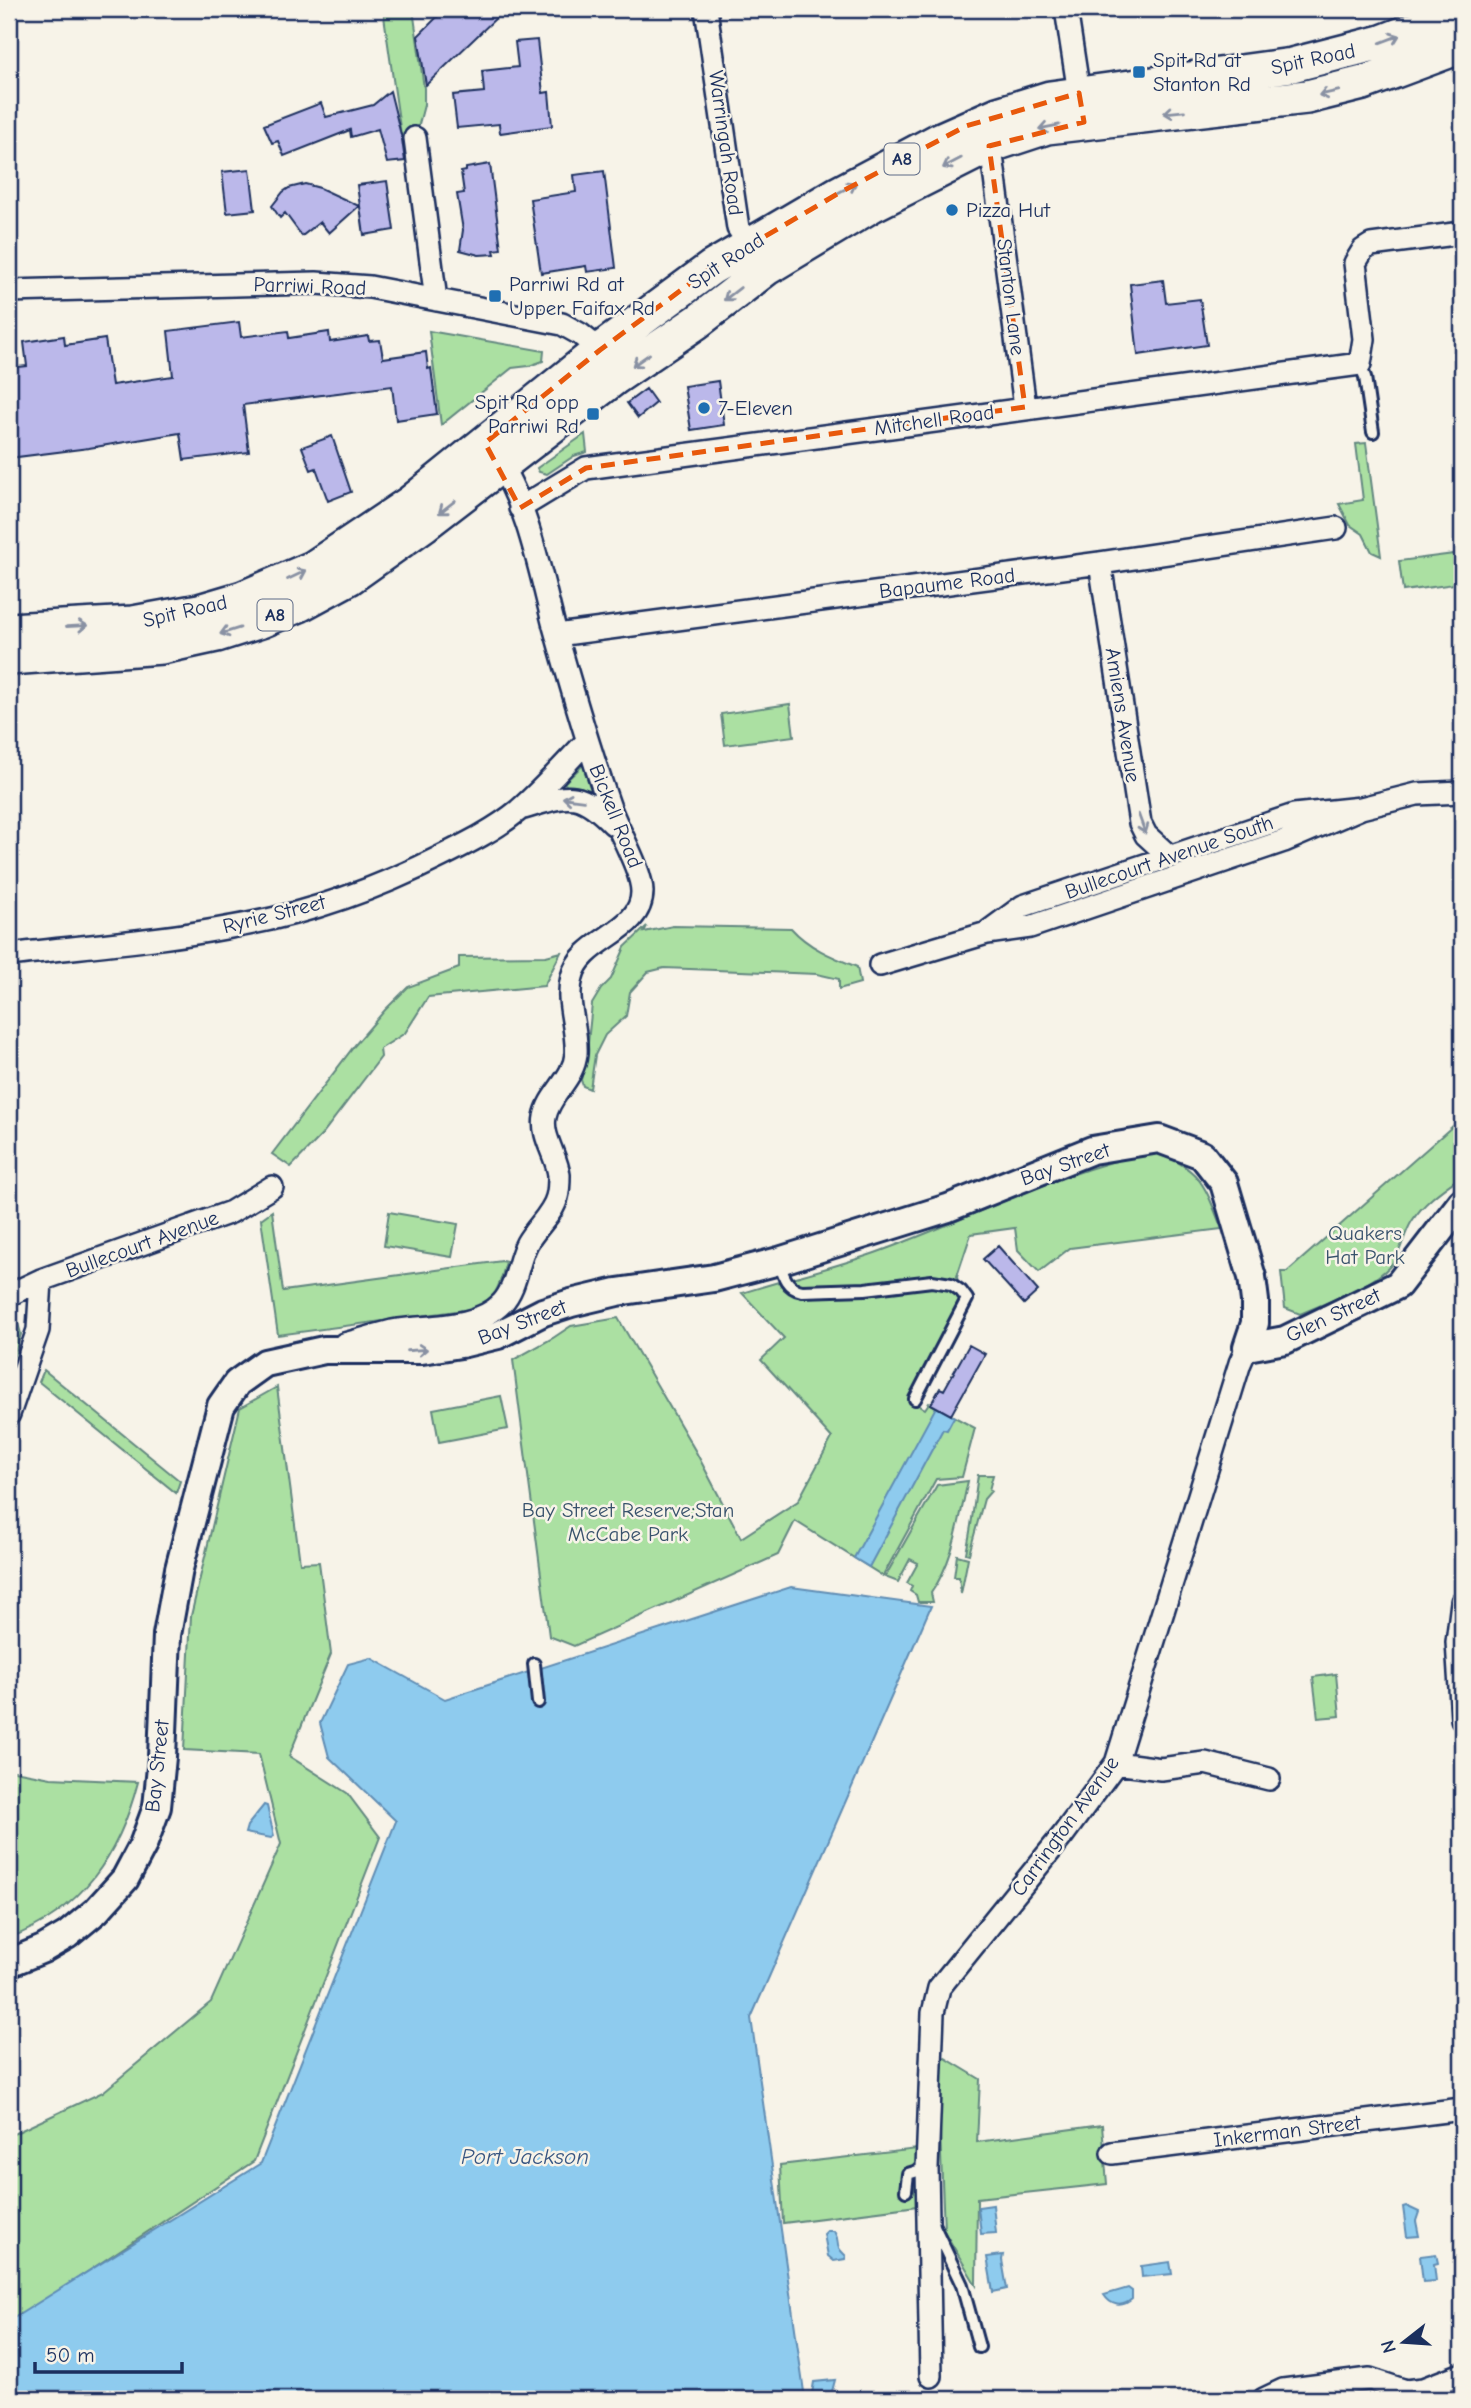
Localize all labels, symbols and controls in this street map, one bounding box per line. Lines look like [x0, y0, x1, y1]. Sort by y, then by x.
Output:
one-way arrow [1379, 32, 1401, 44]
street label: Spit Road [1269, 38, 1357, 80]
place label: Spit Rd at Stanton Rd [1153, 48, 1251, 96]
marker: Spit Rd at Stanton Rd [1131, 64, 1147, 80]
street label: Warringah Road [704, 69, 748, 217]
one-way arrow [1318, 87, 1340, 100]
one-way arrow [1163, 106, 1185, 119]
one-way arrow [1038, 121, 1061, 135]
road number: A8 [884, 144, 920, 174]
one-way arrow [942, 157, 963, 171]
one-way arrow [836, 181, 857, 194]
place label: Pizza Hut [966, 198, 1051, 222]
marker: Pizza Hut [944, 202, 960, 218]
street label: Spit Road [683, 228, 769, 294]
street label: Stanton Lane [992, 237, 1030, 357]
street label: Parriwi Road [253, 272, 367, 300]
place label: Parriwi Rd at Upper Faifax Rd [509, 272, 655, 320]
one-way arrow [723, 287, 741, 302]
marker: Parriwi Rd at Upper Faifax Rd [487, 288, 503, 304]
one-way arrow [632, 353, 651, 367]
place label: Spit Rd opp Parriwi Rd [475, 390, 579, 438]
place label: 7-Eleven [718, 396, 793, 420]
marker: 7-Eleven [696, 400, 712, 416]
street label: Mitchell Road [872, 400, 996, 440]
marker: Spit Rd opp Parriwi Rd [585, 406, 601, 422]
one-way arrow [439, 500, 457, 515]
street label: Bapaume Road [878, 563, 1016, 603]
one-way arrow [286, 568, 307, 582]
street label: Spit Road [140, 590, 230, 632]
road number: A8 [258, 600, 292, 630]
one-way arrow [65, 620, 88, 633]
one-way arrow [219, 626, 241, 638]
street label: Amiens Avenue [1100, 646, 1146, 784]
street label: Bickell Road [584, 761, 648, 871]
one-way arrow [562, 792, 585, 805]
street label: Bullecourt Avenue South [1062, 810, 1276, 904]
one-way arrow [1137, 812, 1149, 834]
street label: Ryrie Street [220, 889, 329, 938]
street label: Bay Street [1017, 1137, 1114, 1190]
street label: Bullecourt Avenue [62, 1205, 222, 1283]
park label: Quakers Hat Park [1325, 1221, 1405, 1269]
street label: Glen Street [1282, 1282, 1385, 1347]
street label: Bay Street [474, 1294, 571, 1350]
one-way arrow [405, 1343, 428, 1356]
park label: Bay Street Reserve;Stan McCabe Park [522, 1498, 734, 1546]
street label: Bay Street [140, 1718, 174, 1813]
street label: Carrington Avenue [1006, 1751, 1124, 1901]
street label: Inkerman Street [1212, 2110, 1363, 2152]
water label: Port Jackson [461, 2143, 589, 2170]
north arrow [1370, 2306, 1440, 2376]
scale bar [35, 2331, 182, 2375]
text: N [1376, 2338, 1401, 2356]
text: 50 m [46, 2343, 95, 2367]

